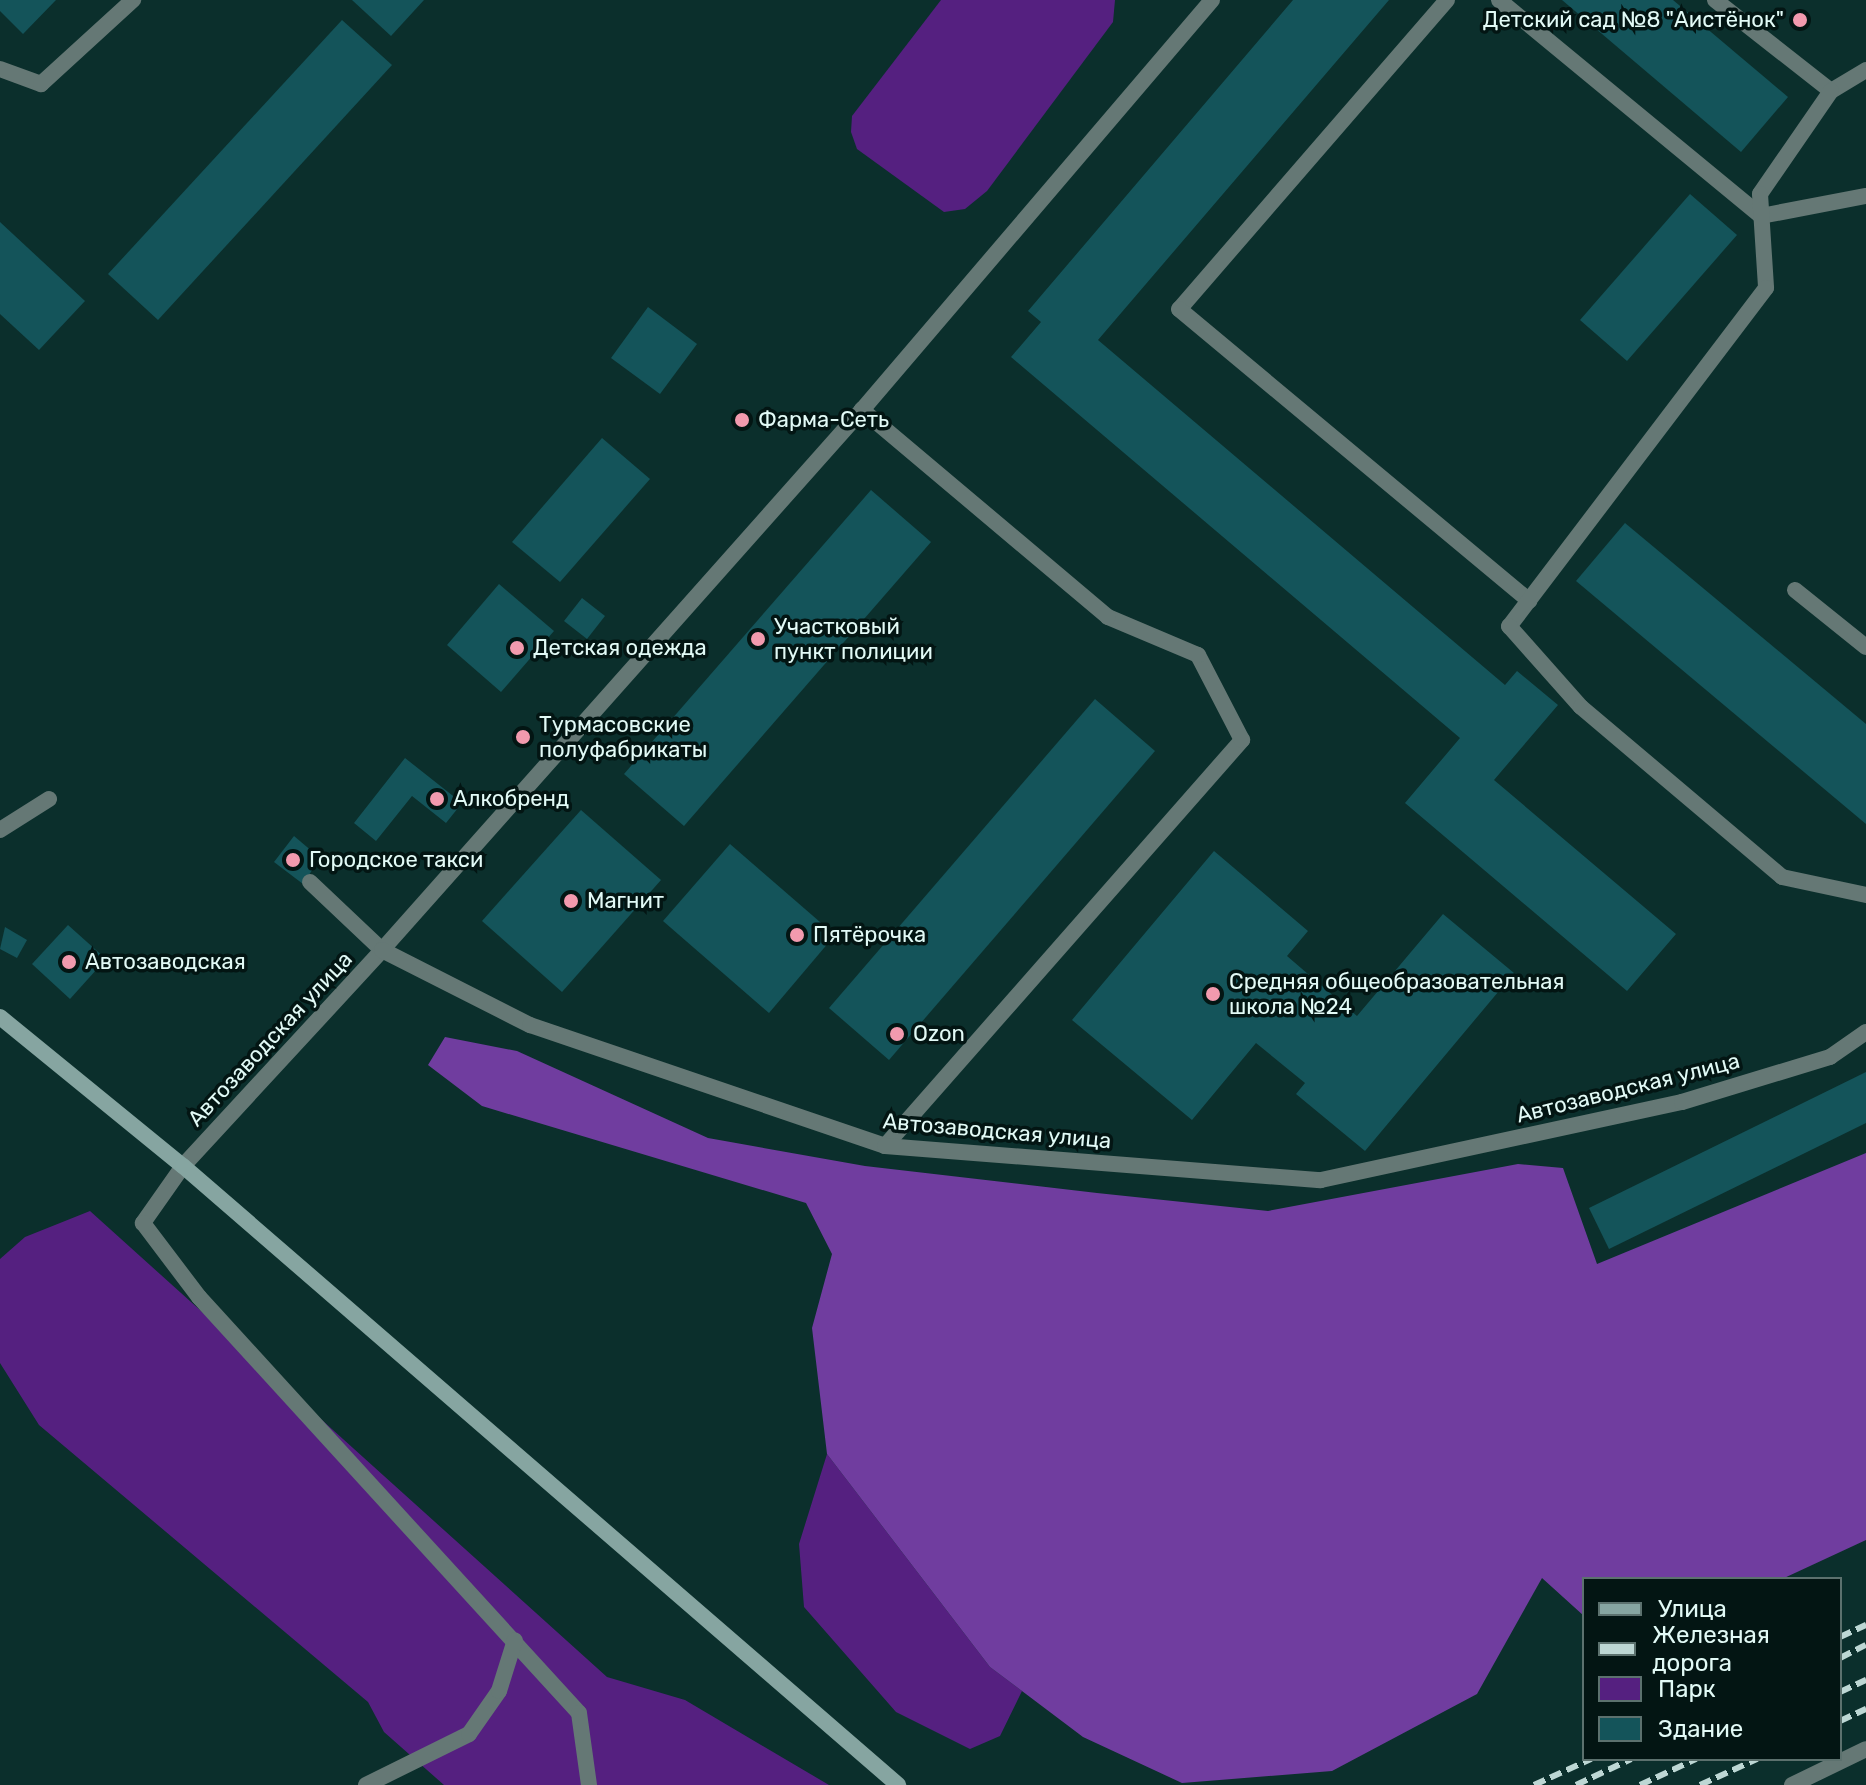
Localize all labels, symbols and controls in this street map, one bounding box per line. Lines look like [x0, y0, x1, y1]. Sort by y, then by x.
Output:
place label: Детский сад №8 "Аистёнок" [1483, 7, 1784, 33]
marker: Детский сад №8 "Аистёнок" [1791, 11, 1809, 29]
place label: Фарма-Сеть [758, 407, 889, 433]
marker: Фарма-Сеть [733, 411, 751, 429]
place label: Участковый пункт полиции [774, 613, 933, 664]
marker: Участковый пункт полиции [749, 630, 767, 648]
place label: Детская одежда [533, 635, 707, 661]
marker: Детская одежда [508, 639, 526, 657]
place label: Турмасовские полуфабрикаты [539, 711, 707, 762]
marker: Турмасовские полуфабрикаты [514, 728, 532, 746]
place label: Алкобренд [453, 786, 569, 812]
marker: Алкобренд [428, 790, 446, 808]
place label: Городское такси [309, 847, 483, 873]
marker: Городское такси [284, 851, 302, 869]
place label: Магнит [587, 888, 664, 914]
marker: Магнит [562, 892, 580, 910]
place label: Пятёрочка [813, 922, 926, 948]
marker: Пятёрочка [788, 926, 806, 944]
street label: Автозаводская улица [182, 946, 358, 1132]
place label: Автозаводская [85, 949, 246, 975]
marker: Автозаводская [60, 953, 78, 971]
place label: Средняя общеобразовательная школа №24 [1229, 968, 1564, 1020]
marker: Средняя общеобразовательная школа №24 [1204, 985, 1222, 1003]
place label: Ozon [913, 1021, 965, 1047]
marker: Ozon [888, 1025, 906, 1043]
street label: Автозаводская улица [1514, 1047, 1742, 1129]
street label: Автозаводская улица [882, 1108, 1112, 1154]
legend [1582, 1577, 1842, 1761]
text: Улица [1658, 1595, 1727, 1623]
text: Железная дорога [1652, 1621, 1770, 1677]
text: Парк [1658, 1675, 1716, 1703]
text: Здание [1658, 1715, 1743, 1743]

